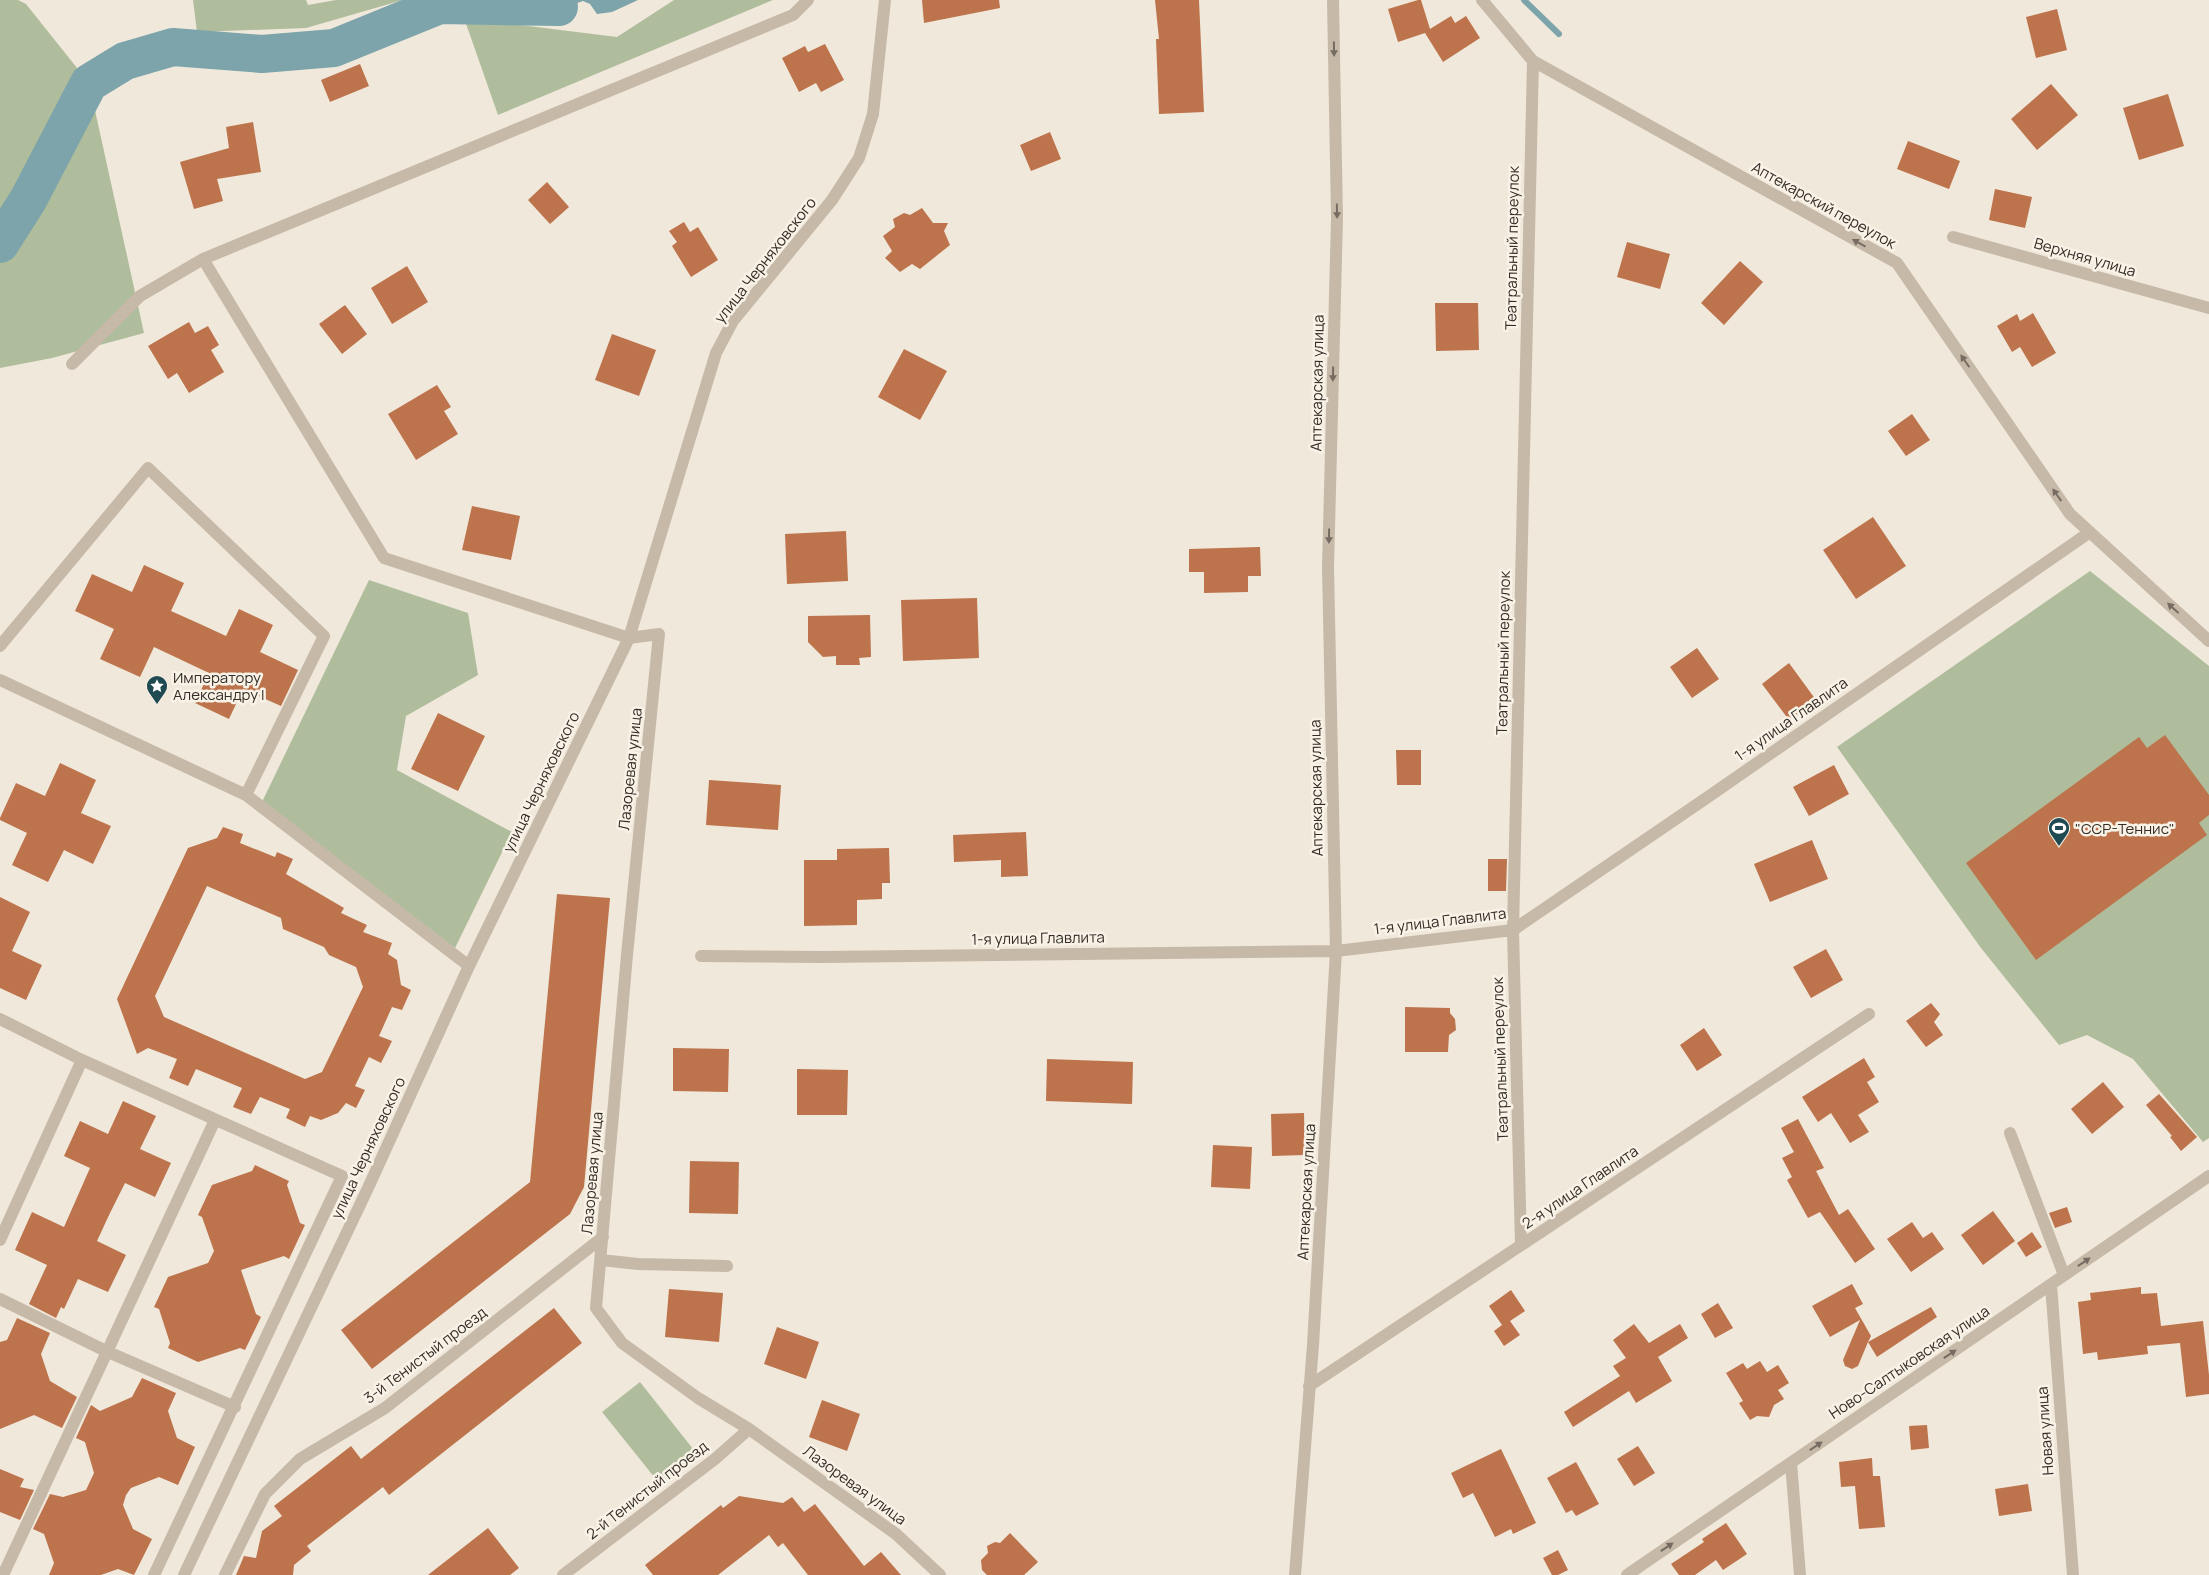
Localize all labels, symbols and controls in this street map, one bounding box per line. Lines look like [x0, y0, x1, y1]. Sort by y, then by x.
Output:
one-way arrow [1330, 41, 1338, 57]
street label: Аптекарский переулок [1748, 156, 1901, 254]
street label: Театральный переулок [1500, 165, 1524, 330]
street label: улица Черняховского [709, 193, 821, 327]
one-way arrow [1333, 203, 1341, 219]
street label: Верхняя улица [2032, 232, 2138, 282]
one-way arrow [1852, 238, 1866, 247]
street label: Аптекарская улица [1305, 314, 1329, 452]
one-way arrow [1960, 355, 1970, 368]
one-way arrow [1329, 366, 1337, 382]
one-way arrow [2052, 488, 2062, 502]
one-way arrow [1325, 528, 1333, 544]
street label: Театральный переулок [1491, 570, 1515, 735]
one-way arrow [2167, 602, 2179, 614]
place label: Императору Александру I [173, 667, 265, 705]
street label: 1-я улица Главлита [1730, 672, 1852, 766]
place icon: Императору Александру I [145, 674, 169, 705]
street label: Лазоревая улица [613, 707, 647, 831]
street label: улица Черняховского [498, 708, 584, 856]
street label: Аптекарская улица [1304, 719, 1328, 857]
sports icon: "ССР-Теннис" [2047, 816, 2071, 847]
place label: "ССР-Теннис" [2075, 818, 2175, 839]
street label: 1-я улица Главлита [1373, 902, 1507, 940]
street label: 1-я улица Главлита [971, 926, 1105, 950]
street label: Театральный переулок [1487, 976, 1513, 1141]
street label: улица Черняховского [326, 1073, 410, 1222]
street label: Лазоревая улица [576, 1111, 608, 1235]
street label: Аптекарская улица [1292, 1123, 1320, 1261]
street label: 2-я улица Главлита [1518, 1140, 1642, 1234]
one-way arrow [2077, 1257, 2091, 1267]
street label: Ново-Салтыковская улица [1825, 1300, 1993, 1424]
street label: 3-й Тенистый проезд [359, 1302, 491, 1408]
one-way arrow [1943, 1349, 1957, 1359]
street label: Новая улица [2031, 1386, 2059, 1476]
street label: 2-й Тенистый проезд [582, 1436, 712, 1544]
street label: Лазоревая улица [799, 1440, 911, 1530]
one-way arrow [1809, 1441, 1822, 1451]
one-way arrow [1660, 1543, 1674, 1552]

